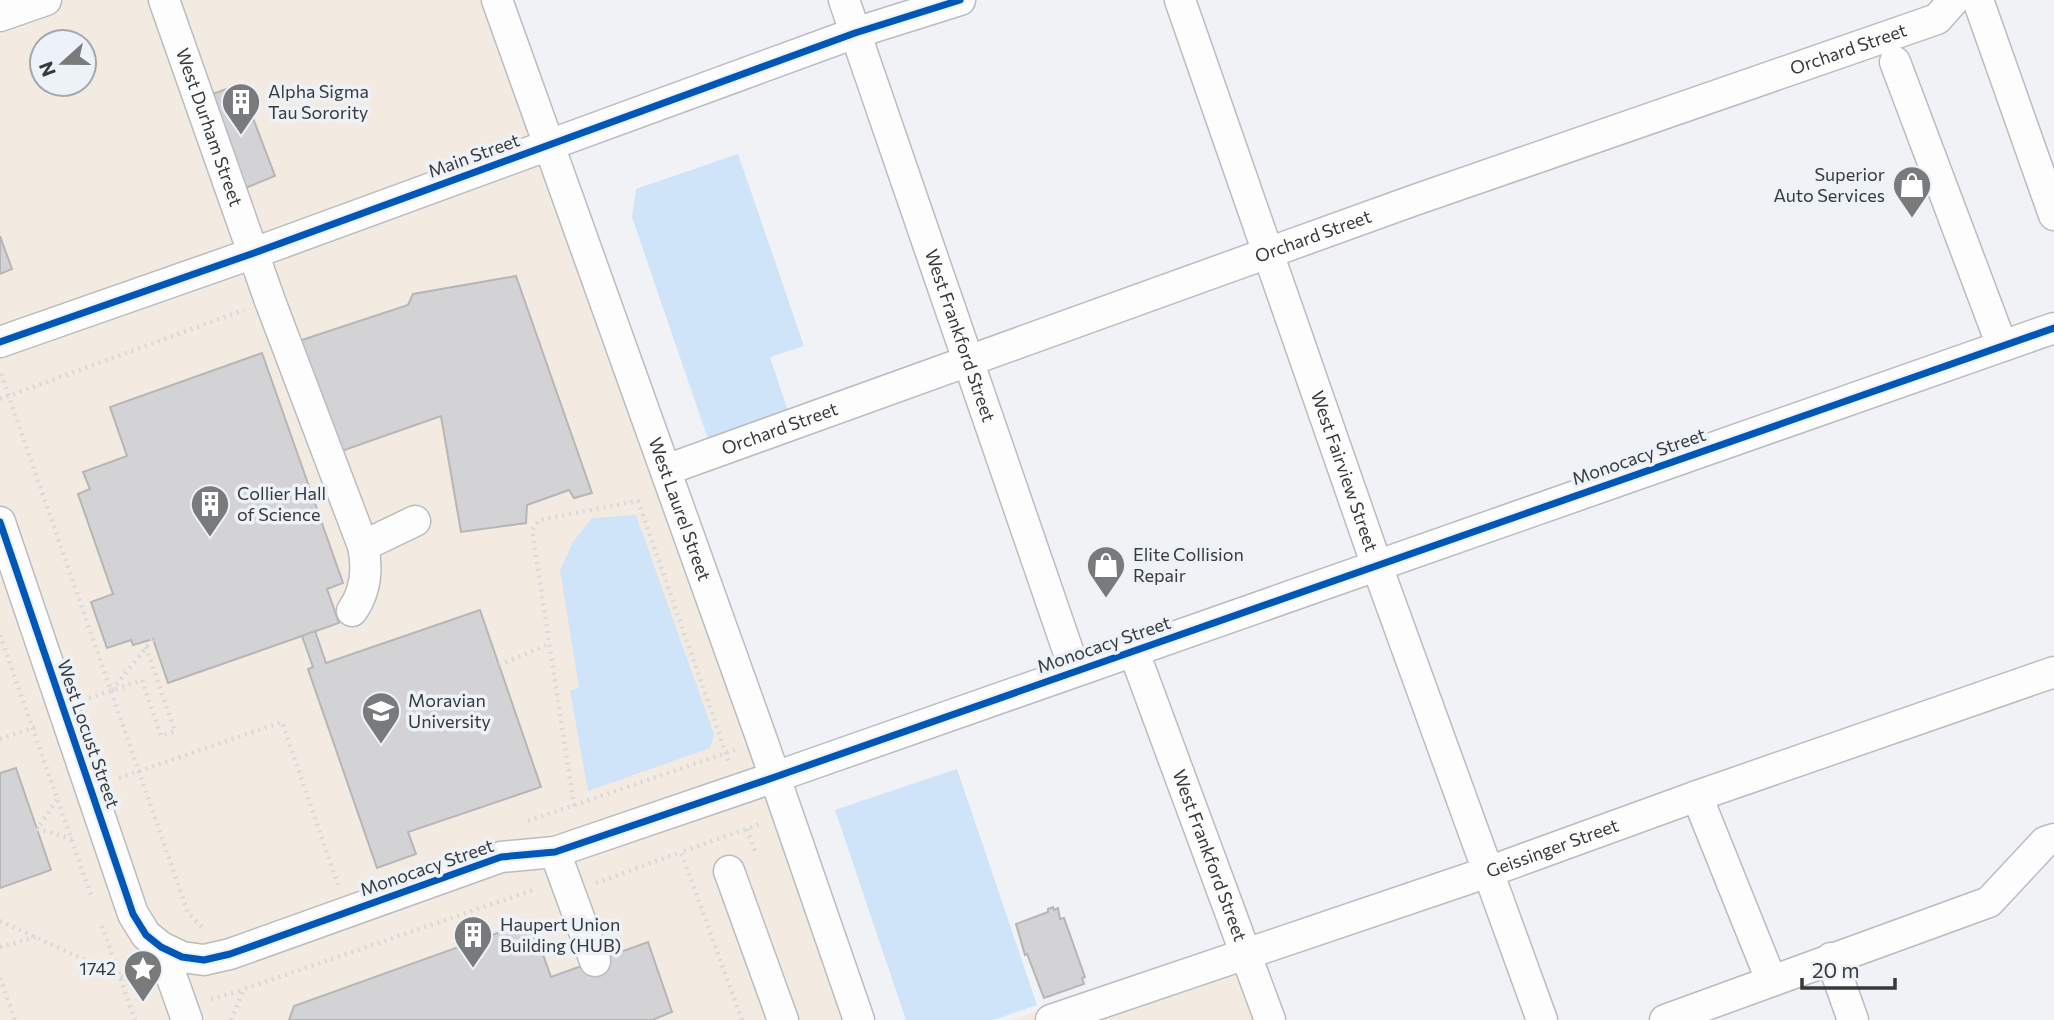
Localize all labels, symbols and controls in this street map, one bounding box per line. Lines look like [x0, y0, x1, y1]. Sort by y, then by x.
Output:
street label: Orchard Street [1787, 18, 1909, 79]
north arrow [28, 28, 98, 98]
street label: West Durham Street [172, 45, 248, 209]
text: N [33, 58, 60, 80]
place label: Alpha Sigma Tau Sorority [268, 80, 369, 123]
building icon: Alpha Sigma Tau Sorority [220, 81, 262, 136]
street label: Main Street [425, 128, 522, 182]
place label: Superior Auto Services [1774, 163, 1885, 206]
shop icon: Superior Auto Services [1891, 164, 1933, 219]
street label: Orchard Street [1252, 205, 1374, 267]
street label: West Frankford Street [921, 246, 1000, 425]
street label: West Fairview Street [1307, 388, 1383, 554]
street label: Orchard Street [718, 397, 841, 459]
street label: Monocacy Street [1569, 423, 1708, 489]
street label: West Laurel Street [645, 434, 716, 584]
place label: Collier Hall of Science [237, 482, 326, 525]
building icon: Collier Hall of Science [189, 483, 231, 538]
place label: Elite Collision Repair [1133, 543, 1244, 586]
shop icon: Elite Collision Repair [1085, 544, 1127, 599]
street label: Monocacy Street [1034, 611, 1173, 677]
street label: West Locust Street [53, 657, 125, 811]
place label: Moravian University [408, 689, 491, 732]
school or university icon: Moravian University [360, 690, 402, 745]
street label: West Frankford Street [1168, 766, 1252, 944]
street label: Geissinger Street [1483, 813, 1621, 882]
street label: Monocacy Street [357, 834, 496, 900]
place label: Haupert Union Building (HUB) [500, 913, 621, 956]
building icon: Haupert Union Building (HUB) [452, 914, 494, 969]
scale bar [1802, 946, 1895, 990]
place icon: 1742 [122, 948, 164, 1003]
place label: 1742 [79, 957, 116, 979]
text: 20 m [1812, 957, 1860, 982]

